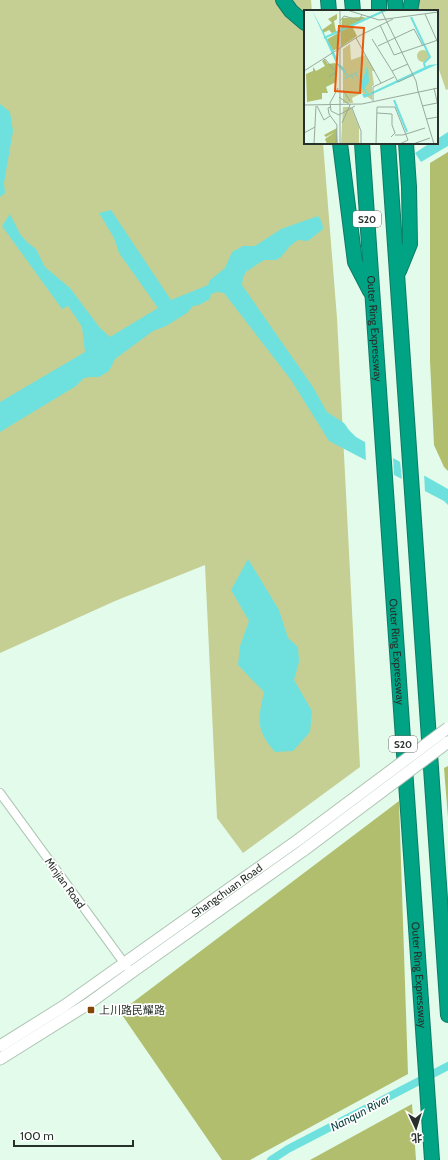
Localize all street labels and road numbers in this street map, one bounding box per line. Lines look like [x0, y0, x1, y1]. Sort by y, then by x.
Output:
road number: S20 [353, 211, 381, 227]
street label: Outer Ring Expressway [364, 275, 385, 383]
street label: Outer Ring Expressway [386, 598, 408, 706]
road number: S20 [389, 736, 417, 752]
street label: Minjian Road [42, 855, 88, 911]
street label: Shangchuan Road [189, 861, 265, 921]
street label: Outer Ring Expressway [409, 921, 430, 1029]

